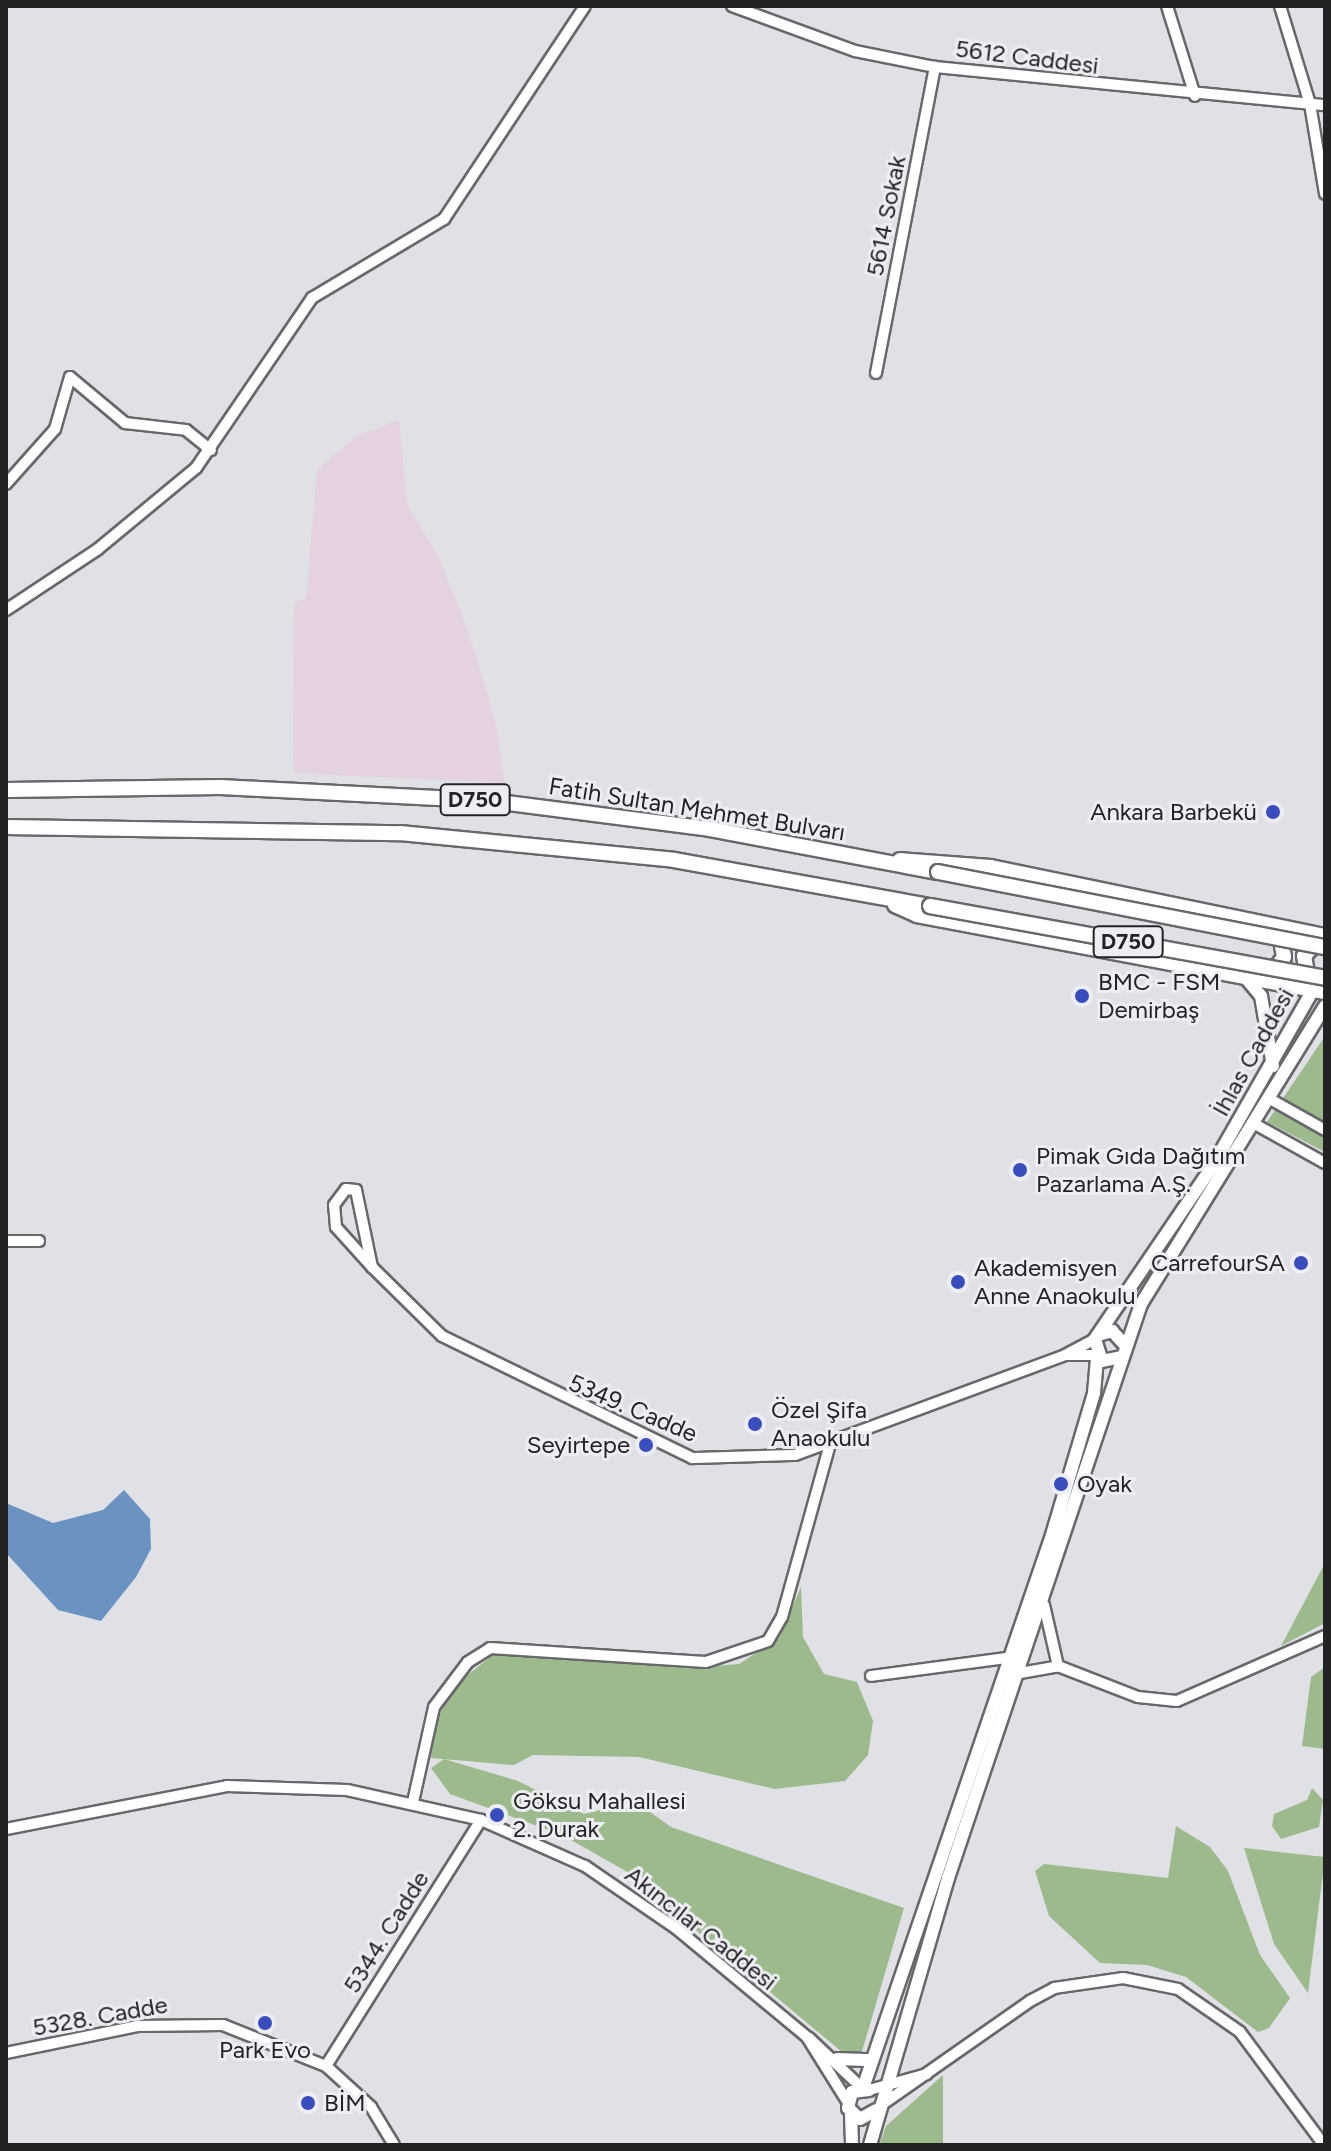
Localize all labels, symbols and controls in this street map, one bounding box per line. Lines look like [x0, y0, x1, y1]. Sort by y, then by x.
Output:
street label: 5612 Caddesi [954, 34, 1100, 80]
street label: 5614 Sokak [860, 153, 912, 279]
street label: Fatih Sultan Mehmet Bulvarı [547, 771, 847, 847]
road number: D750 [439, 782, 511, 818]
place label: Ankara Barbekü [1090, 798, 1257, 826]
marker: Ankara Barbekü [1264, 803, 1282, 821]
road number: D750 [1092, 924, 1164, 960]
place label: BMC - FSM Demirbaş [1098, 968, 1220, 1024]
street label: İhlas Caddesi [1206, 983, 1300, 1121]
marker: BMC - FSM Demirbaş [1073, 987, 1091, 1005]
place label: Pimak Gıda Dağıtım Pazarlama A.Ş. [1036, 1142, 1245, 1198]
marker: Pimak Gıda Dağıtım Pazarlama A.Ş. [1011, 1161, 1029, 1179]
place label: CarrefourSA [1151, 1249, 1285, 1277]
place label: Akademisyen Anne Anaokulu [974, 1254, 1136, 1310]
marker: CarrefourSA [1292, 1254, 1310, 1272]
marker: Akademisyen Anne Anaokulu [949, 1273, 967, 1291]
street label: 5349. Cadde [564, 1368, 702, 1448]
place label: Özel Şifa Anaokulu [771, 1396, 871, 1452]
marker: Özel Şifa Anaokulu [746, 1415, 764, 1433]
place label: Seyirtepe [527, 1431, 630, 1459]
marker: Seyirtepe [637, 1436, 655, 1454]
place label: Oyak [1077, 1470, 1132, 1498]
marker: Oyak [1052, 1475, 1070, 1493]
place label: Göksu Mahallesi 2. Durak [513, 1787, 686, 1843]
marker: Göksu Mahallesi 2. Durak [488, 1806, 506, 1824]
street label: Akıncılar Caddesi [619, 1860, 783, 1996]
street label: 5344. Cadde [337, 1866, 435, 1998]
street label: 5328. Cadde [30, 1990, 170, 2042]
marker: Park Evo [256, 2014, 274, 2032]
place label: Park Evo [219, 2036, 311, 2064]
place label: BİM [324, 2089, 365, 2117]
marker: BİM [299, 2094, 317, 2112]

